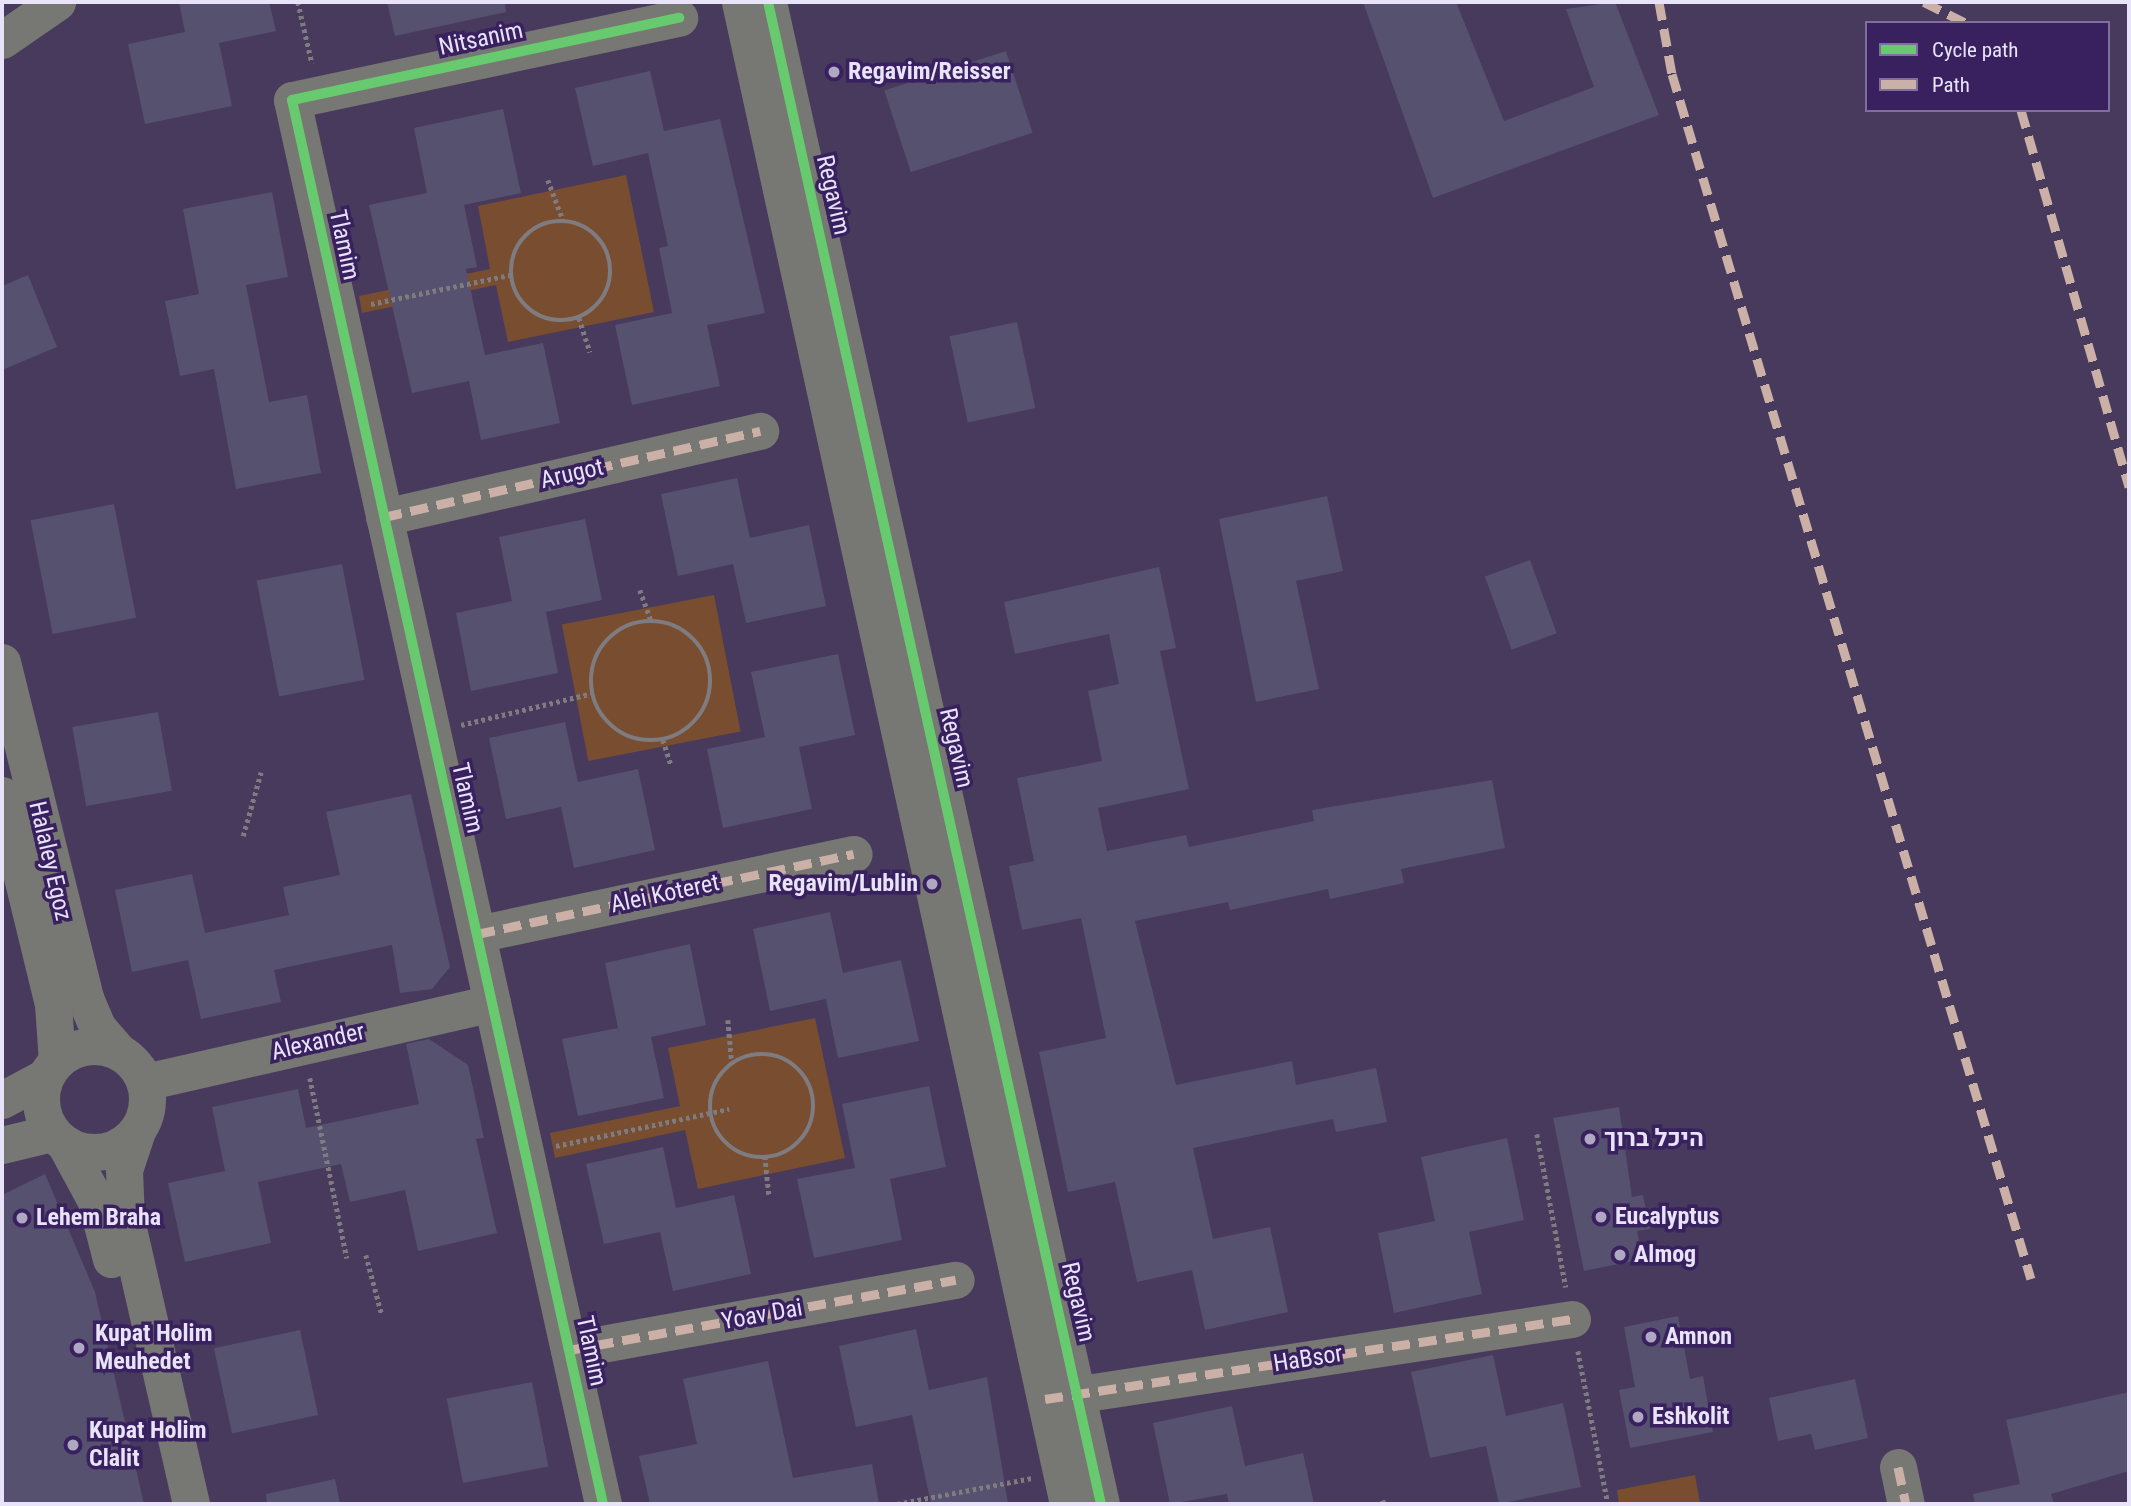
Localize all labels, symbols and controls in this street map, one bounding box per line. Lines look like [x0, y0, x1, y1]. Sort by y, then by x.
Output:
street label: Nitsanim [436, 16, 526, 62]
legend [1865, 21, 2110, 112]
text: Cycle path [1932, 38, 2018, 62]
place label: Regavim/Reisser [848, 58, 1011, 86]
marker: Regavim/Reisser [826, 64, 842, 80]
text: Path [1932, 73, 1970, 97]
street label: Regavim [810, 152, 856, 238]
street label: Tlamim [323, 207, 365, 283]
street label: Arugot [538, 453, 606, 495]
street label: Regavim [933, 705, 979, 791]
street label: Tlamim [445, 760, 489, 836]
street label: Halaley Egoz [22, 799, 78, 923]
street label: Alei Koteret [608, 868, 722, 920]
place label: Regavim/Lublin [769, 870, 918, 898]
marker: Regavim/Lublin [924, 876, 940, 892]
street label: Alexander [269, 1017, 367, 1067]
place label: היכל ברוך [1604, 1125, 1704, 1153]
marker: היכל ברוך [1582, 1131, 1598, 1147]
place label: Eucalyptus [1615, 1203, 1719, 1231]
place label: Lehem Braha [36, 1204, 161, 1232]
marker: Eucalyptus [1593, 1209, 1609, 1225]
marker: Lehem Braha [14, 1210, 30, 1226]
place label: Almog [1634, 1241, 1696, 1269]
marker: Almog [1612, 1247, 1628, 1263]
street label: Regavim [1055, 1259, 1101, 1345]
street label: Yoav Dai [719, 1294, 805, 1336]
street label: Tlamim [570, 1313, 612, 1389]
place label: Kupat Holim Meuhedet [95, 1320, 212, 1376]
place label: Amnon [1665, 1323, 1732, 1351]
marker: Amnon [1643, 1329, 1659, 1345]
marker: Kupat Holim Meuhedet [69, 1338, 89, 1358]
street label: HaBsor [1271, 1339, 1345, 1379]
place label: Eshkolit [1652, 1403, 1729, 1431]
marker: Eshkolit [1630, 1409, 1646, 1425]
place label: Kupat Holim Clalit [89, 1417, 206, 1473]
marker: Kupat Holim Clalit [63, 1435, 83, 1455]

